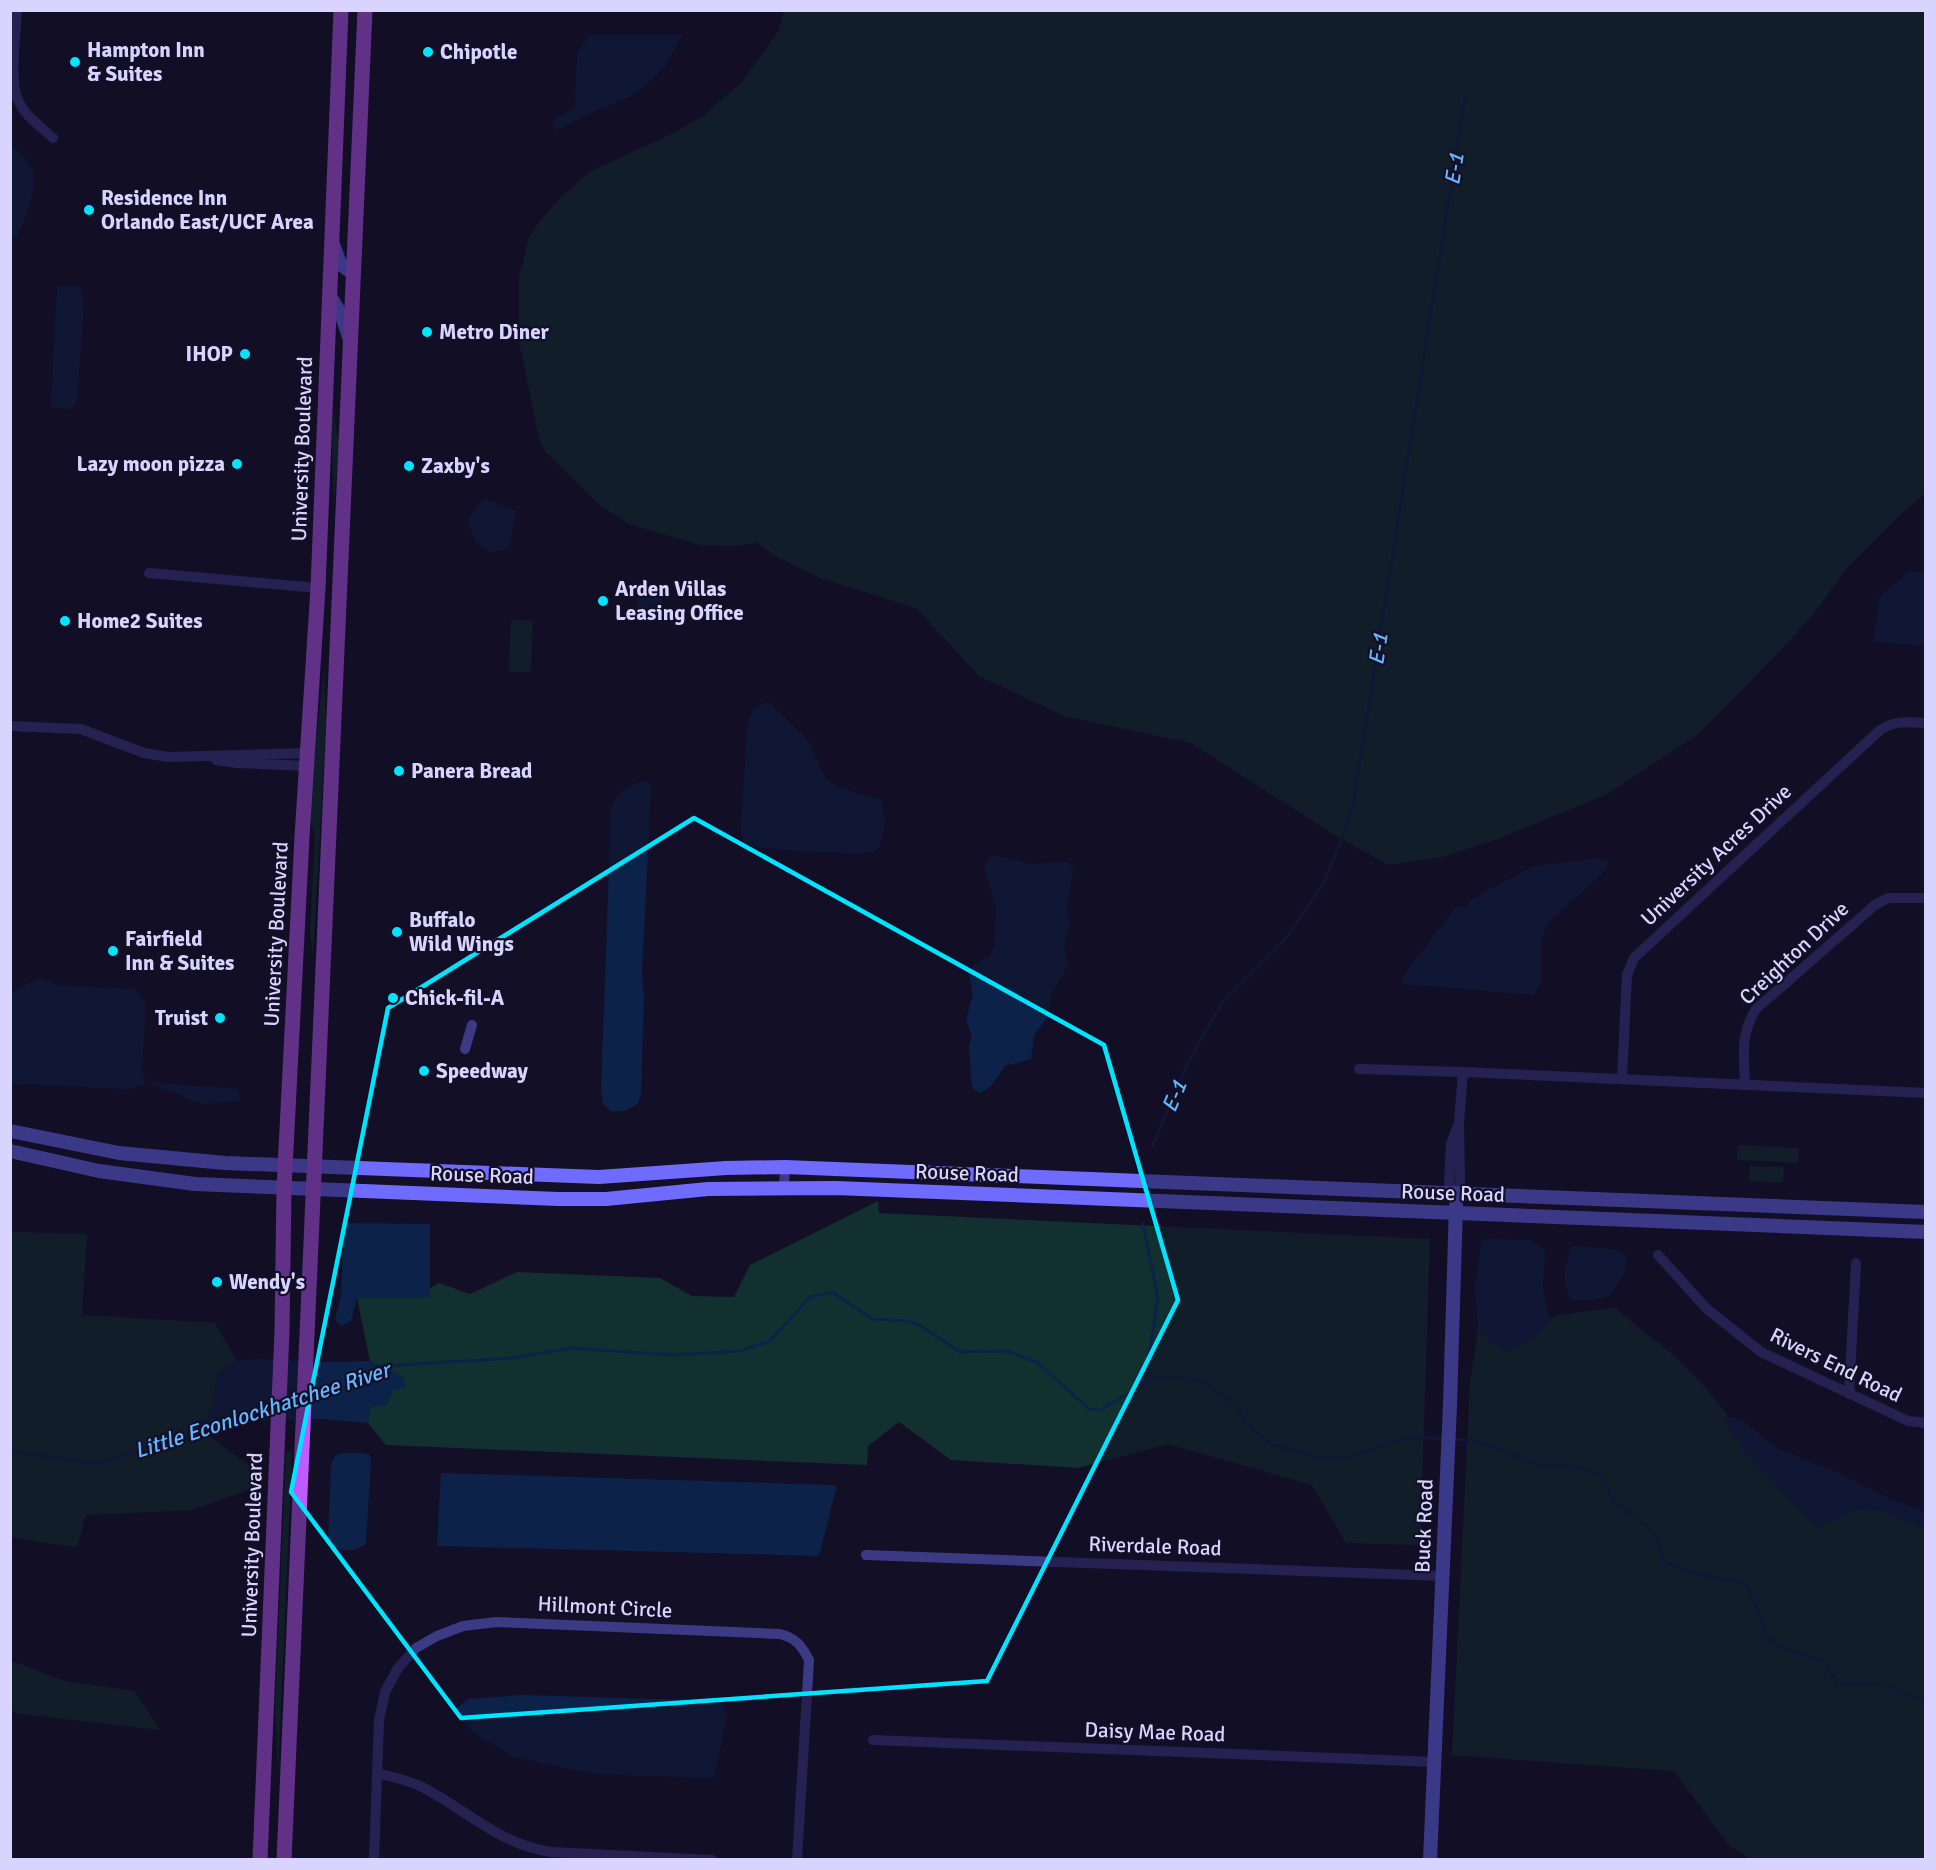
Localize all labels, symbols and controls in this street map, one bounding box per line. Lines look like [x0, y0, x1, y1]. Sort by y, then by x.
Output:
place label: Hampton Inn & Suites [87, 37, 205, 87]
place label: Chipotle [440, 39, 517, 65]
marker: Chipotle [421, 45, 435, 59]
marker: Hampton Inn & Suites [68, 55, 82, 69]
water label: E-1 [1438, 151, 1470, 187]
place label: Residence Inn Orlando East/UCF Area [101, 185, 314, 235]
marker: Residence Inn Orlando East/UCF Area [82, 203, 96, 217]
place label: Metro Diner [439, 319, 550, 345]
marker: Metro Diner [420, 325, 434, 339]
place label: IHOP [186, 341, 233, 367]
marker: IHOP [238, 347, 252, 361]
street label: University Boulevard [286, 356, 318, 542]
place label: Lazy moon pizza [77, 451, 225, 477]
place label: Zaxby's [421, 453, 490, 479]
marker: Lazy moon pizza [230, 457, 244, 471]
marker: Zaxby's [402, 459, 416, 473]
place label: Arden Villas Leasing Office [615, 576, 744, 626]
marker: Arden Villas Leasing Office [596, 594, 610, 608]
place label: Home2 Suites [77, 608, 203, 634]
marker: Home2 Suites [58, 614, 72, 628]
water label: E-1 [1362, 631, 1394, 667]
place label: Panera Bread [411, 758, 532, 784]
marker: Panera Bread [392, 764, 406, 778]
street label: University Acres Drive [1635, 779, 1797, 931]
street label: University Boulevard [258, 841, 294, 1027]
street label: Creighton Drive [1734, 896, 1854, 1010]
place label: Buffalo Wild Wings [409, 907, 514, 957]
marker: Buffalo Wild Wings [390, 925, 404, 939]
place label: Fairfield Inn & Suites [125, 926, 234, 976]
marker: Fairfield Inn & Suites [106, 944, 120, 958]
place label: Chick-fil-A [405, 985, 505, 1011]
marker: Chick-fil-A [386, 991, 400, 1005]
place label: Truist [155, 1005, 208, 1031]
marker: Truist [213, 1011, 227, 1025]
place label: Speedway [436, 1058, 528, 1084]
marker: Speedway [417, 1064, 431, 1078]
water label: E-1 [1155, 1076, 1193, 1116]
street label: Rouse Road [915, 1158, 1019, 1188]
street label: Rouse Road [430, 1160, 534, 1190]
street label: Rouse Road [1401, 1178, 1505, 1208]
place label: Wendy's [229, 1269, 305, 1295]
marker: Wendy's [210, 1275, 224, 1289]
street label: Rivers End Road [1766, 1322, 1906, 1408]
water label: Little Econlockhatchee River [131, 1355, 396, 1464]
street label: University Boulevard [236, 1452, 268, 1638]
street label: Buck Road [1409, 1479, 1439, 1573]
street label: Riverdale Road [1088, 1531, 1222, 1561]
street label: Hillmont Circle [537, 1590, 673, 1624]
street label: Daisy Mae Road [1084, 1717, 1226, 1747]

